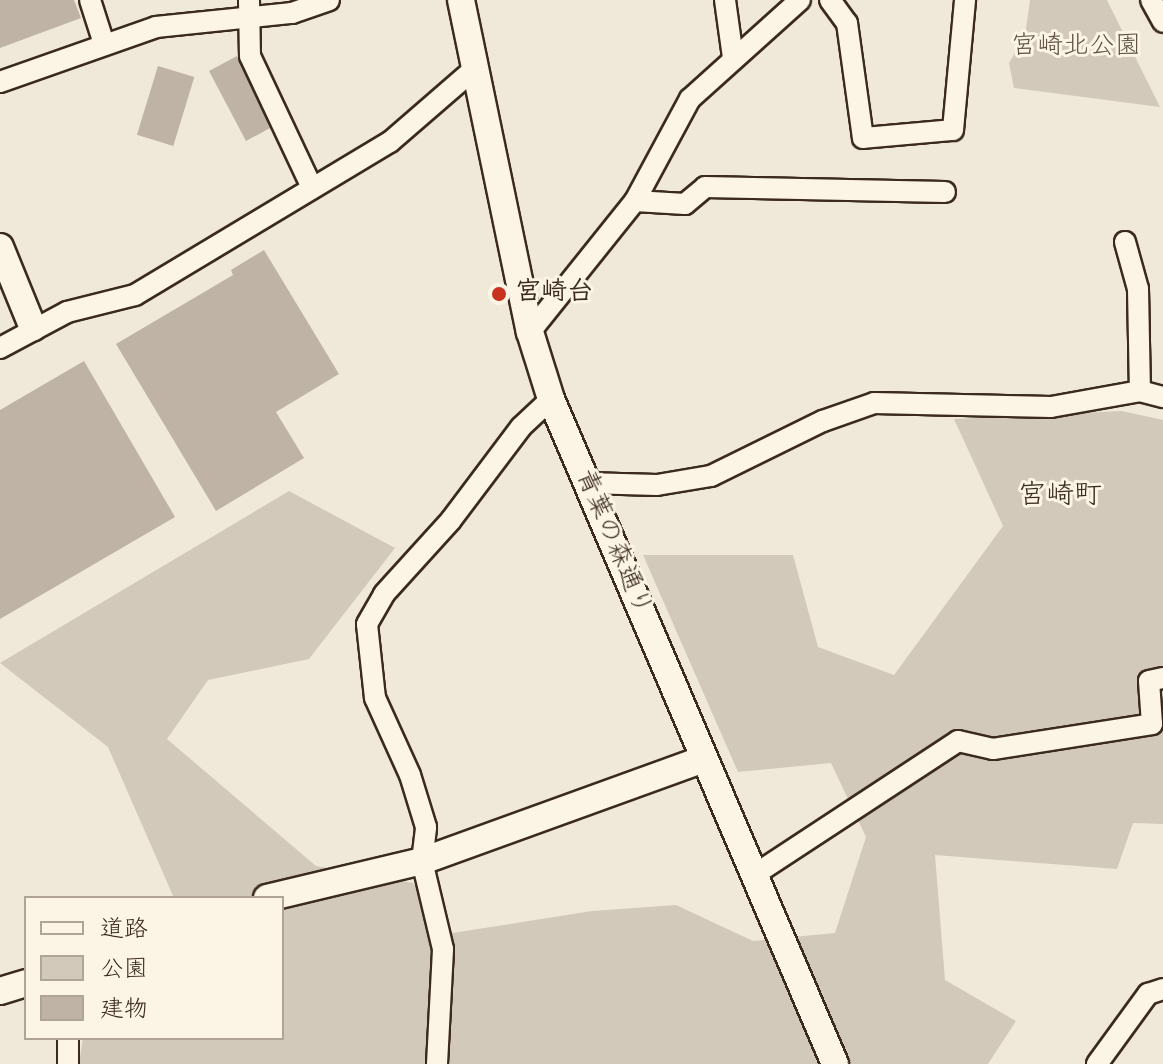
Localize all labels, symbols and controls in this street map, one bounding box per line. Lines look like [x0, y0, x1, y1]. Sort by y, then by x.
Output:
park label: 宮崎北公園 [1011, 32, 1141, 64]
place label: 宮崎台 [515, 278, 593, 310]
marker: 宮崎台 [490, 285, 508, 303]
street label: 青葉の森通り [567, 465, 657, 621]
district label: 宮崎町 [1018, 481, 1102, 515]
legend [24, 896, 284, 1040]
text: 道路 [100, 914, 148, 948]
text: 公園 [100, 954, 148, 988]
text: 建物 [100, 994, 148, 1028]

